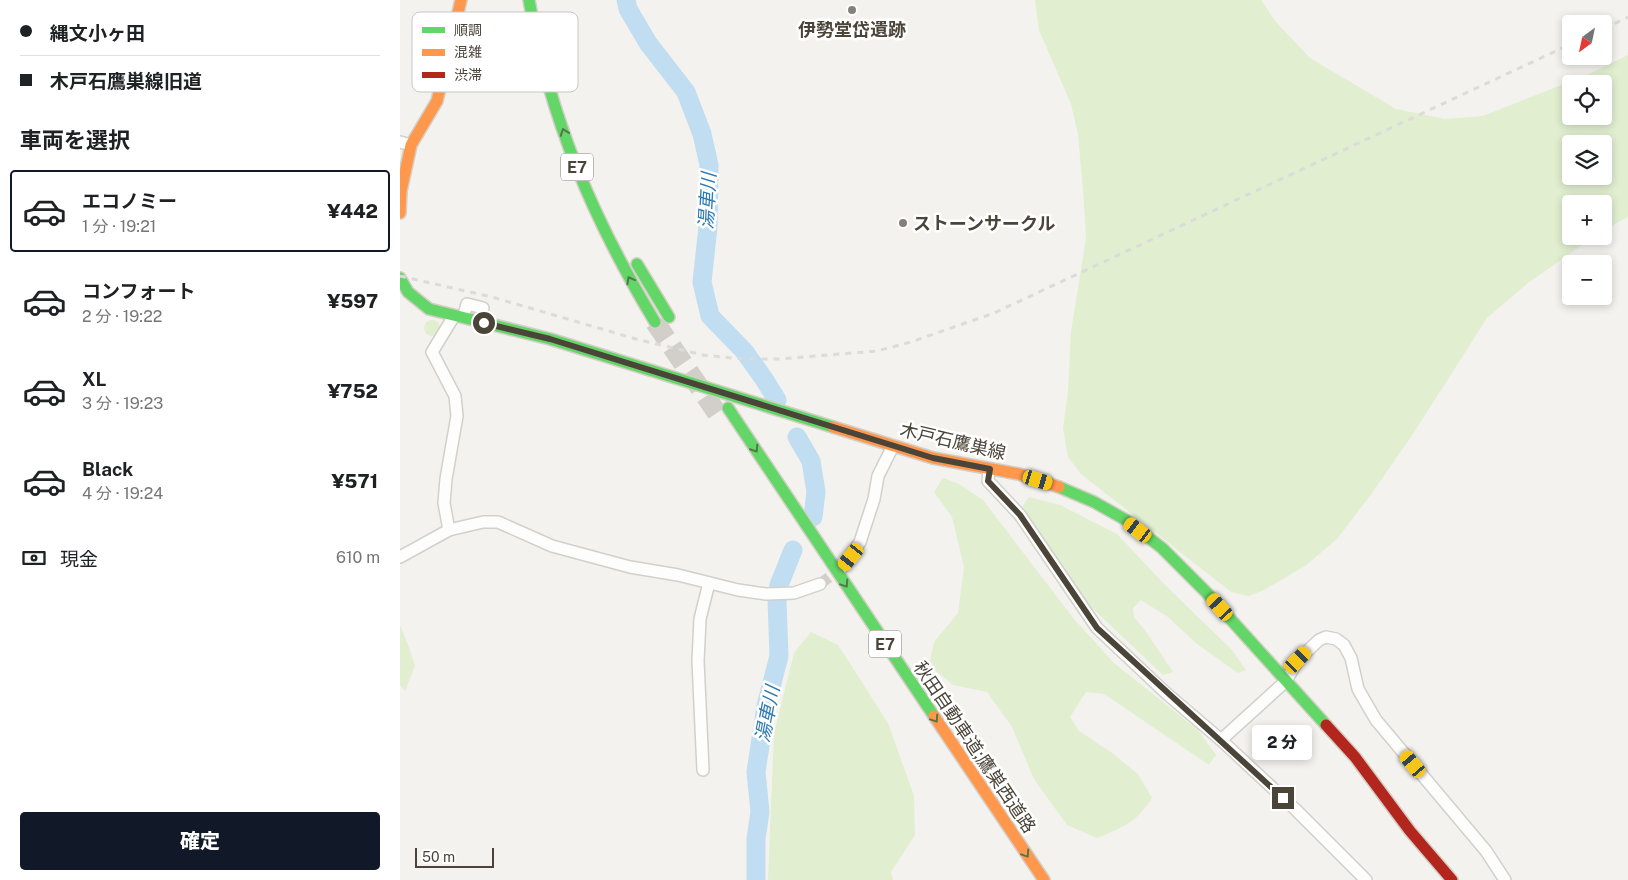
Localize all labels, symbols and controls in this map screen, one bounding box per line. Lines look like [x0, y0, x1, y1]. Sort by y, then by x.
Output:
marker: 伊勢堂岱遺跡 [846, 4, 858, 16]
legend [412, 12, 578, 92]
north arrow [1562, 15, 1612, 65]
map controls [1562, 15, 1612, 305]
place label: 伊勢堂岱遺跡 [798, 19, 906, 40]
text: 縄文小ヶ田 [50, 22, 145, 44]
text: 順調 [454, 22, 482, 38]
text: 混雑 [454, 44, 482, 60]
text: 渋滞 [454, 67, 482, 83]
text: 木戸石鷹巣線旧道 [50, 70, 202, 92]
button: locate [1562, 75, 1612, 125]
text: 車両を選択 [20, 127, 130, 153]
one-way arrow [560, 128, 570, 137]
button: layers [1562, 135, 1612, 185]
road number: E7 [561, 154, 593, 180]
water label: 湯車川 [695, 170, 720, 230]
icon: car [22, 189, 67, 234]
text: エコノミー [82, 190, 177, 212]
button: + [1562, 195, 1612, 245]
text: ¥442 [327, 200, 378, 222]
place label: ストーンサークル [913, 213, 1056, 234]
text: 1 分 · 19:21 [82, 217, 156, 236]
marker: ストーンサークル [897, 217, 909, 229]
button: − [1562, 255, 1612, 305]
one-way arrow [626, 277, 636, 286]
icon: car [22, 279, 67, 324]
text: コンフォート [82, 280, 195, 302]
text: ¥597 [327, 290, 378, 312]
text: 2 分 · 19:22 [82, 307, 162, 326]
route start [473, 312, 495, 334]
text: XL [82, 368, 107, 390]
icon: car [22, 369, 67, 414]
text: ¥752 [327, 380, 378, 402]
text: 3 分 · 19:23 [82, 394, 163, 413]
street label: 木戸石鷹巣線 [898, 419, 1008, 463]
one-way arrow [748, 443, 758, 452]
text: Black [82, 458, 133, 480]
icon: car [22, 459, 67, 504]
car [1021, 468, 1054, 492]
text: ¥571 [331, 470, 378, 492]
text: 4 分 · 19:24 [82, 484, 163, 503]
car [1121, 515, 1154, 545]
car [835, 541, 866, 573]
icon: cash [20, 544, 48, 572]
text: 現金 [60, 548, 98, 570]
text: 610 m [336, 548, 380, 567]
one-way arrow [839, 578, 848, 588]
car [1204, 591, 1235, 623]
road number: E7 [869, 630, 901, 658]
car [1282, 644, 1313, 676]
street label: 秋田自動車道;鷹巣西道路 [910, 657, 1040, 837]
water label: 湯車川 [751, 682, 784, 744]
one-way arrow [929, 713, 939, 722]
callout: 2 分 [1253, 726, 1313, 760]
text: 2 分 [1267, 733, 1297, 752]
car [1397, 748, 1428, 780]
route end [1272, 787, 1294, 809]
button: 確定 [20, 812, 380, 870]
scale bar [415, 845, 494, 868]
one-way arrow [1020, 848, 1029, 857]
text: 50 m [422, 849, 455, 865]

